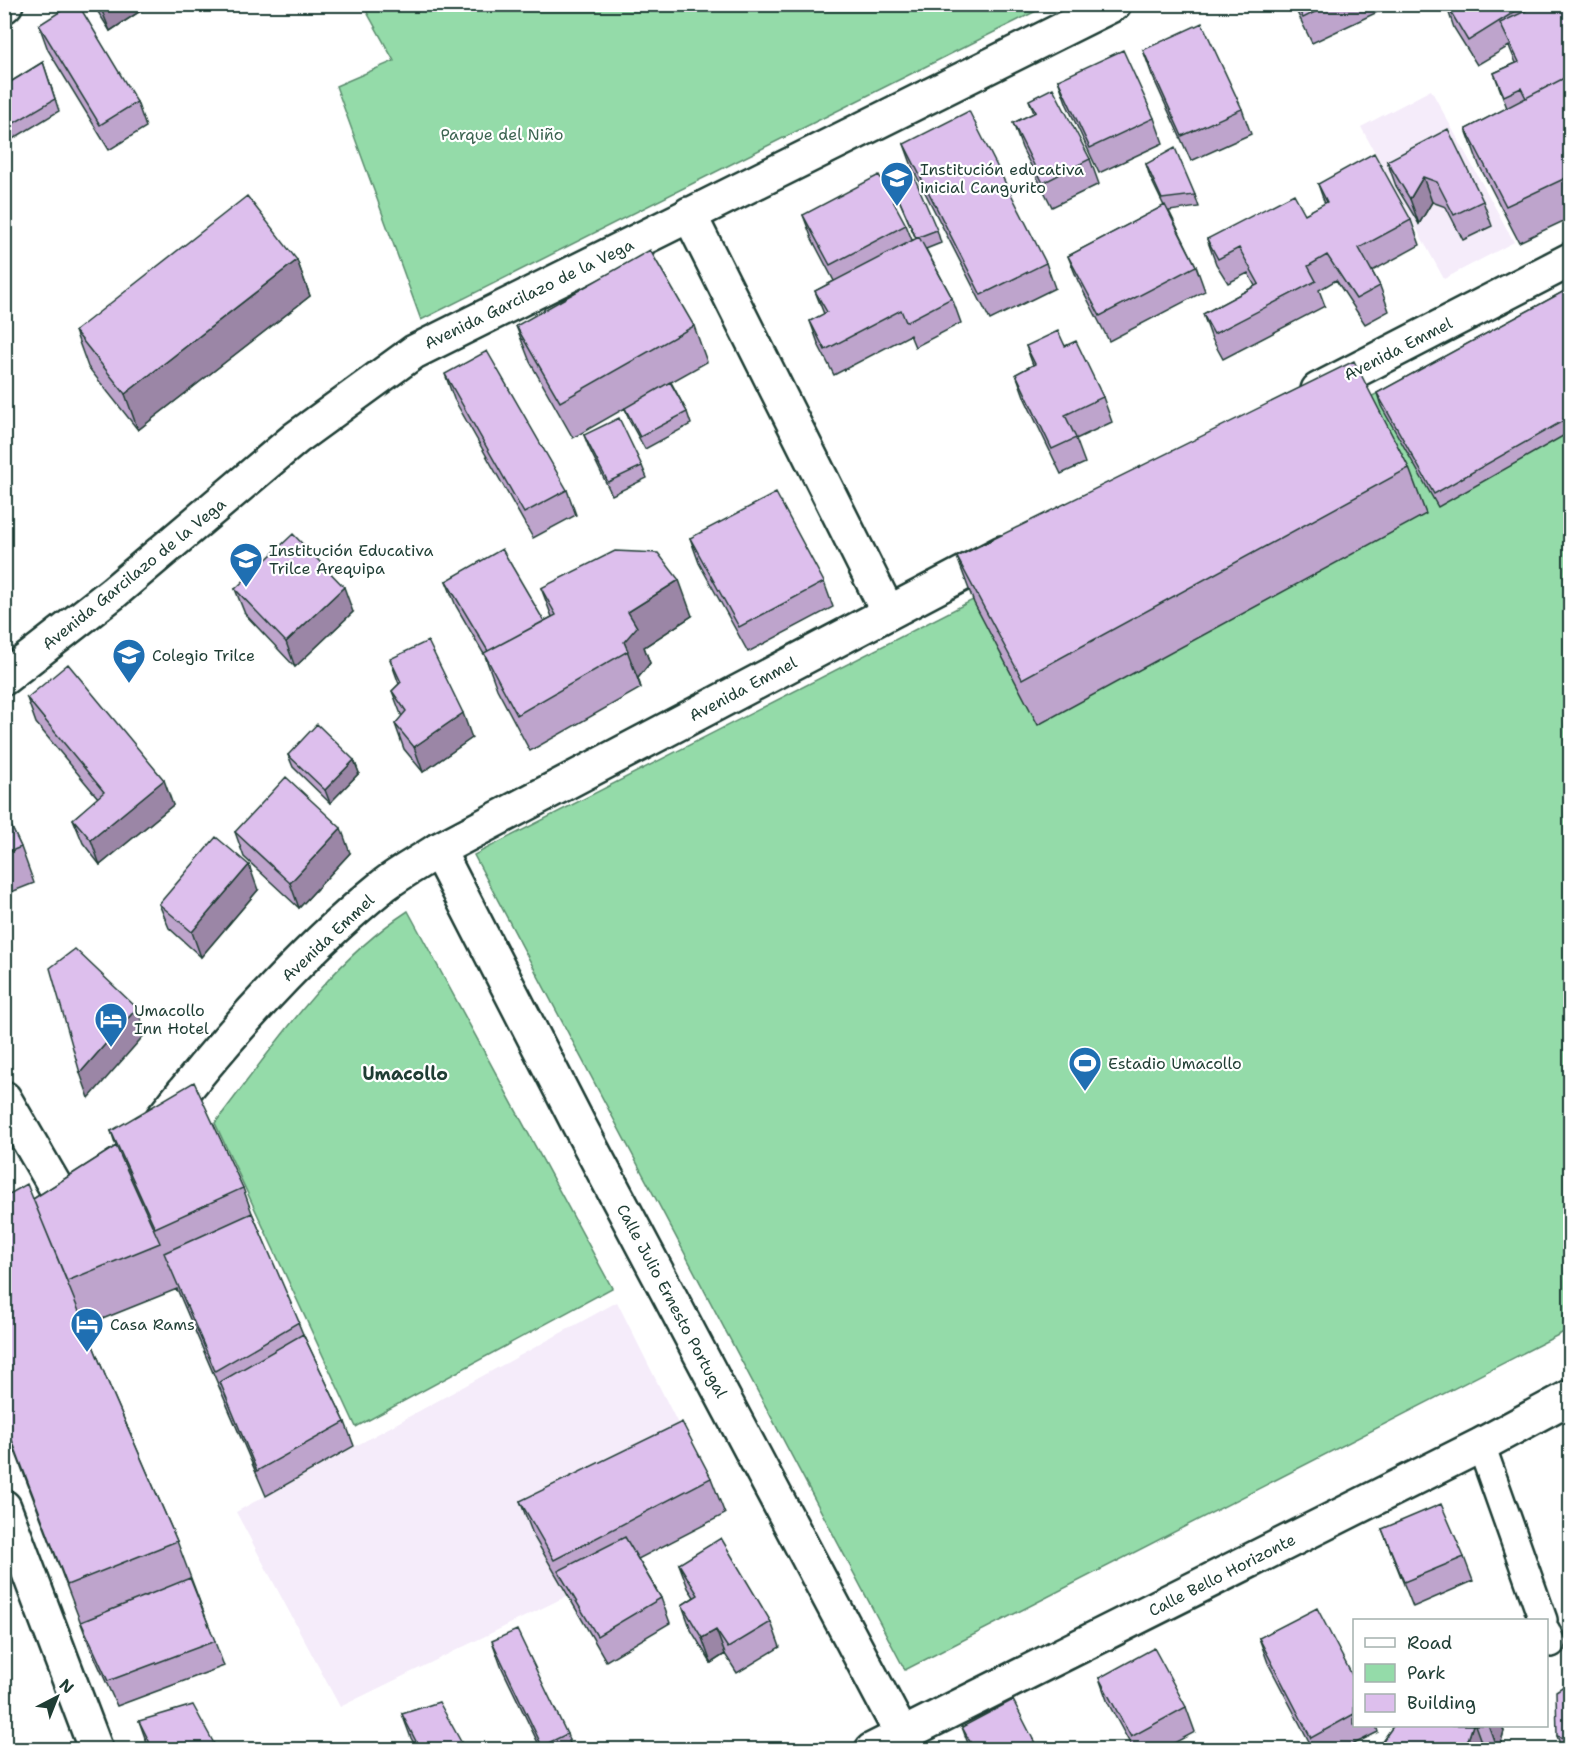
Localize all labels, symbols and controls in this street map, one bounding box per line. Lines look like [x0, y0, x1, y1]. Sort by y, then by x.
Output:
park label: Parque del Niño [441, 124, 563, 145]
place label: Institución educativa inicial Cangurito [920, 159, 1084, 198]
school or university icon: Institución educativa inicial Cangurito [879, 160, 915, 207]
street label: Avenida Garcilazo de la Vega [421, 234, 637, 354]
street label: Avenida Emmel [1340, 313, 1456, 385]
street label: Avenida Garcilazo de la Vega [38, 493, 230, 655]
place label: Institución Educativa Trilce Arequipa [269, 540, 434, 579]
school or university icon: Institución Educativa Trilce Arequipa [228, 541, 264, 588]
school or university icon: Colegio Trilce [111, 637, 147, 684]
place label: Colegio Trilce [152, 645, 255, 666]
street label: Avenida Emmel [686, 652, 801, 726]
street label: Avenida Emmel [277, 890, 379, 986]
place label: Umacollo Inn Hotel [134, 1000, 209, 1039]
hotel icon: Umacollo Inn Hotel [93, 1001, 129, 1048]
sports icon: Estadio Umacollo [1067, 1045, 1103, 1092]
place label: Estadio Umacollo [1108, 1053, 1242, 1074]
district label: Umacollo [362, 1062, 448, 1086]
street label: Calle Julio Ernesto Portugal [612, 1201, 732, 1402]
hotel icon: Casa Rams [69, 1306, 105, 1353]
place label: Casa Rams [110, 1314, 195, 1335]
street label: Calle Bello Horizonte [1145, 1529, 1299, 1621]
legend [1353, 1619, 1548, 1727]
text: Road [1407, 1631, 1452, 1655]
text: Park [1407, 1661, 1446, 1685]
north arrow [27, 1667, 87, 1727]
text: N [55, 1674, 78, 1698]
text: Building [1407, 1691, 1476, 1715]

